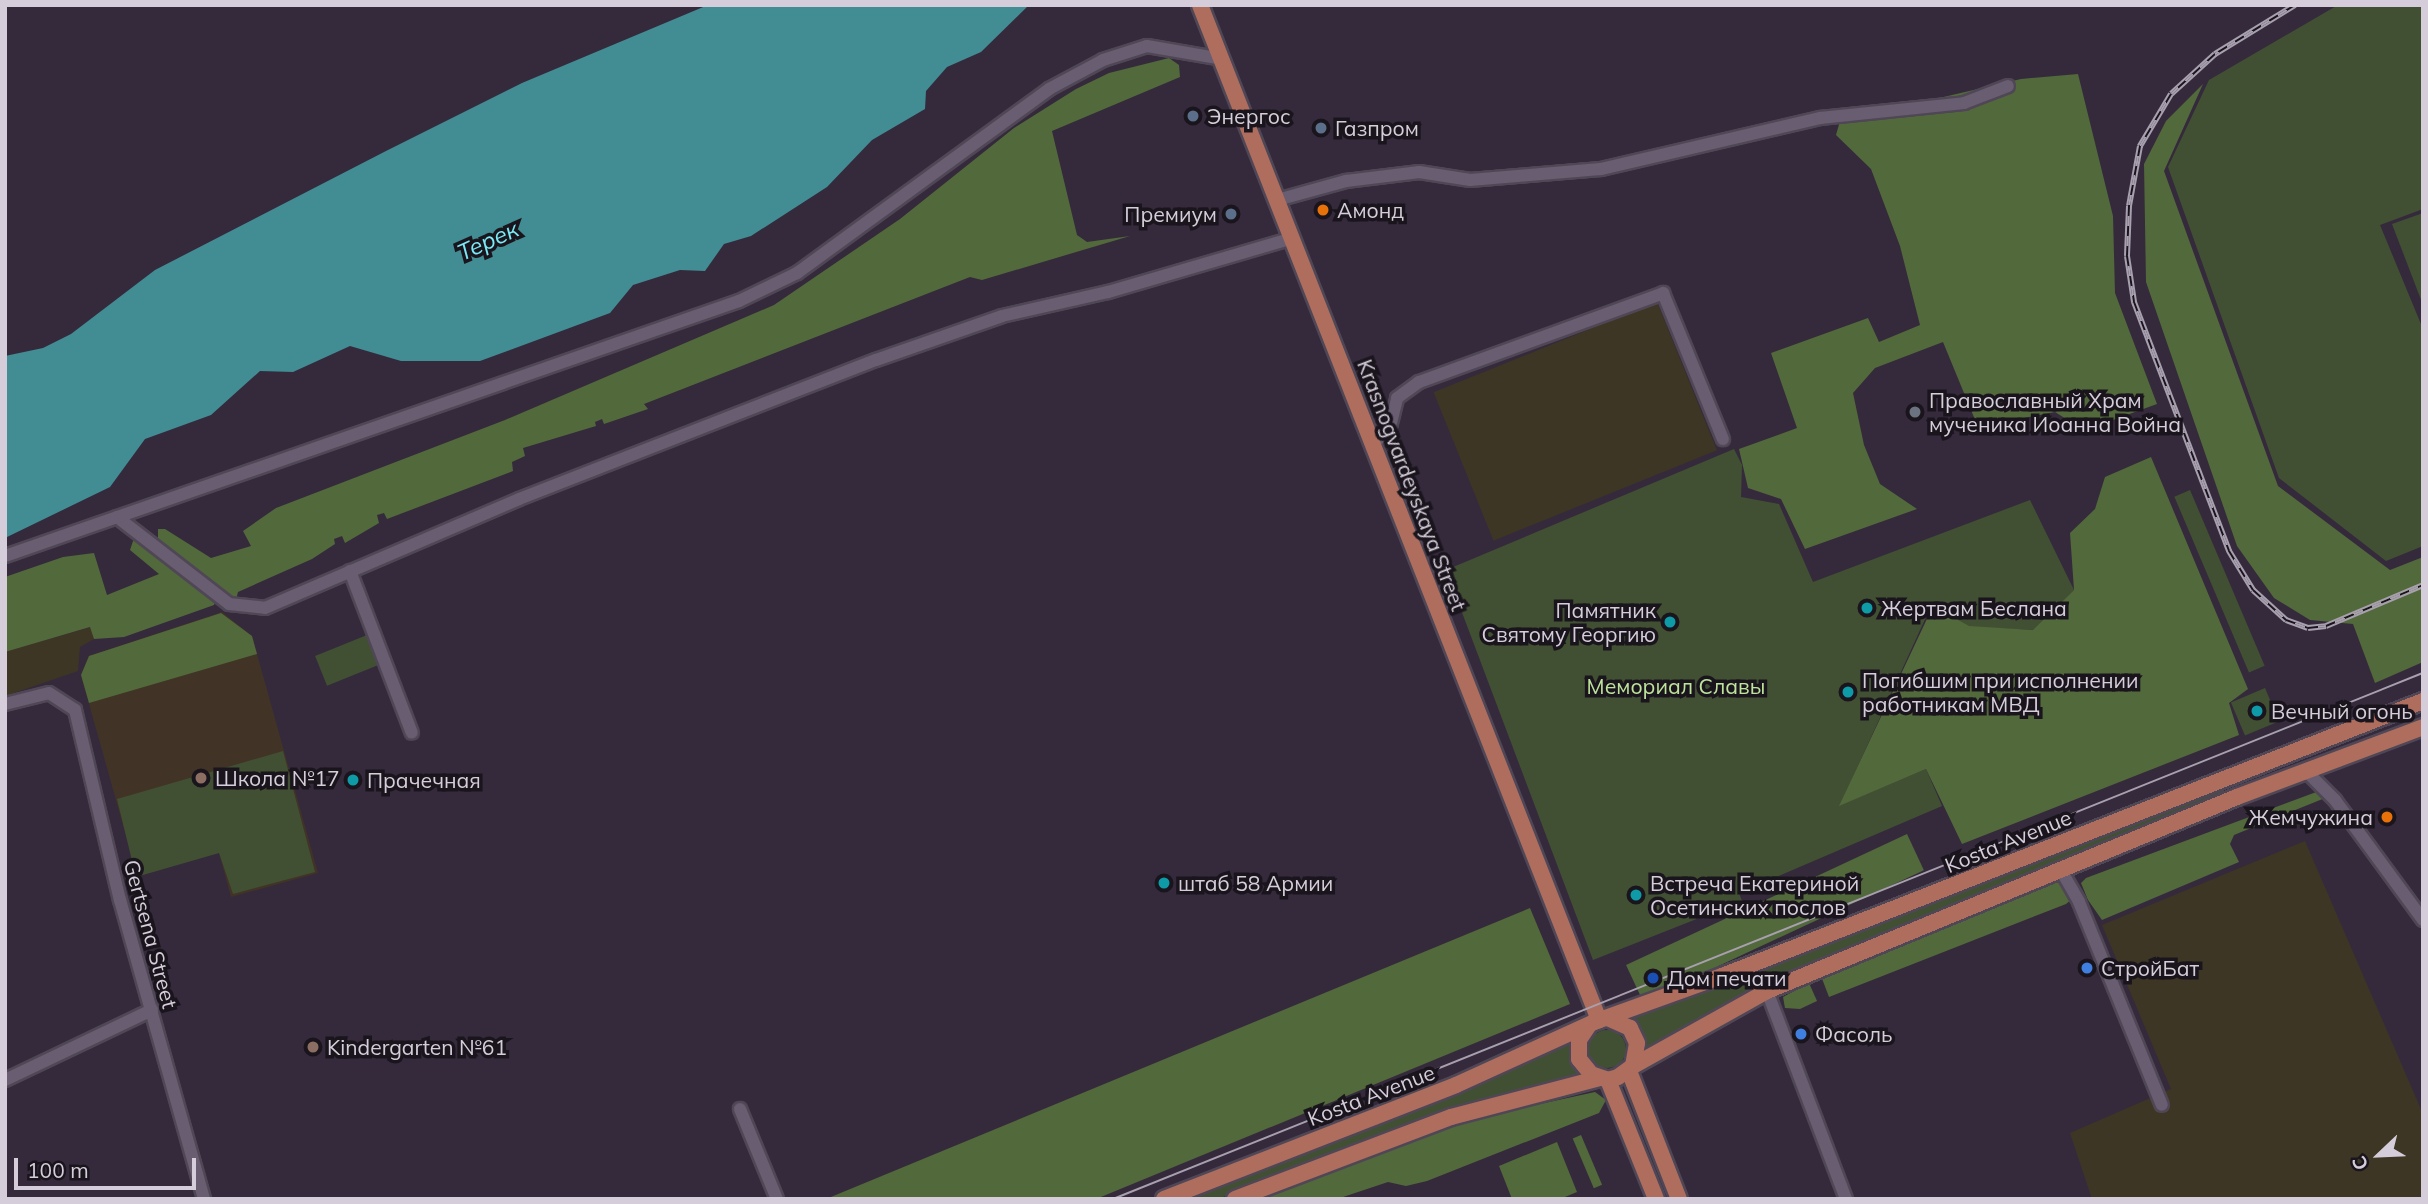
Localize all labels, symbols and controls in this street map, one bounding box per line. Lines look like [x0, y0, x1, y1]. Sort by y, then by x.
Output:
place label: Энергос [1207, 103, 1291, 129]
marker: Энергос [1185, 108, 1201, 124]
place label: Газпром [1335, 115, 1419, 141]
marker: Газпром [1313, 120, 1329, 136]
place label: Амонд [1337, 197, 1404, 223]
place label: Премиум [1124, 201, 1217, 227]
marker: Амонд [1315, 202, 1331, 218]
marker: Премиум [1223, 206, 1239, 222]
water label: Терек [453, 215, 523, 267]
street label: Krasnogvardeyskaya Street [1352, 356, 1472, 614]
place label: Православный Храм мученика Иоанна Война [1929, 387, 2181, 437]
marker: Православный Храм мученика Иоанна Война [1907, 404, 1923, 420]
place label: Жертвам Беслана [1881, 595, 2067, 621]
place label: Памятник Святому Георгию [1482, 597, 1656, 647]
marker: Жертвам Беслана [1859, 600, 1875, 616]
marker: Памятник Святому Георгию [1662, 614, 1678, 630]
place label: Погибшим при исполнении работникам МВД [1862, 667, 2139, 717]
park label: Мемориал Славы [1587, 673, 1765, 699]
marker: Погибшим при исполнении работникам МВД [1840, 684, 1856, 700]
place label: Вечный огонь [2271, 698, 2413, 724]
marker: Вечный огонь [2249, 703, 2265, 719]
place label: Школа №17 [215, 765, 340, 791]
place label: Прачечная [367, 767, 481, 793]
marker: Школа №17 [193, 770, 209, 786]
marker: Прачечная [345, 772, 361, 788]
street label: Kosta Avenue [1941, 804, 2075, 878]
place label: Жемчужина [2248, 804, 2373, 830]
marker: Жемчужина [2379, 809, 2395, 825]
street label: Gertsena Street [119, 857, 183, 1011]
place label: штаб 58 Армии [1178, 870, 1333, 896]
place label: Встреча Екатериной Осетинских послов [1650, 870, 1859, 920]
marker: штаб 58 Армии [1156, 875, 1172, 891]
marker: Встреча Екатериной Осетинских послов [1628, 887, 1644, 903]
place label: СтройБат [2101, 955, 2199, 981]
marker: СтройБат [2079, 960, 2095, 976]
place label: Дом печати [1667, 965, 1786, 991]
marker: Дом печати [1645, 970, 1661, 986]
place label: Фасоль [1815, 1021, 1892, 1047]
marker: Фасоль [1793, 1026, 1809, 1042]
place label: Kindergarten №61 [327, 1034, 507, 1060]
marker: Kindergarten №61 [305, 1039, 321, 1055]
street label: Kosta Avenue [1304, 1059, 1438, 1131]
north arrow [2344, 1120, 2414, 1190]
scale bar [18, 1144, 200, 1188]
text: С [2346, 1153, 2373, 1174]
text: 100 m [27, 1157, 89, 1183]

